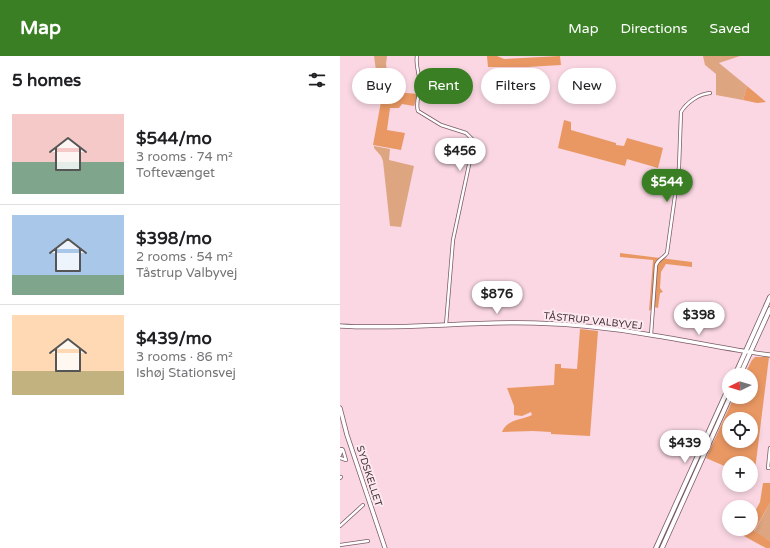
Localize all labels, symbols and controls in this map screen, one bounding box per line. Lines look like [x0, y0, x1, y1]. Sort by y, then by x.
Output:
text: Map [20, 17, 61, 39]
text: Map [568, 20, 599, 37]
text: Directions [621, 20, 688, 37]
text: Saved [710, 20, 750, 37]
chip: Buy [352, 68, 406, 104]
chip: Rent [414, 68, 473, 104]
chip: Filters [481, 68, 550, 104]
chip: New [558, 68, 616, 104]
icon: filters [306, 69, 328, 91]
text: 5 homes [12, 70, 81, 91]
text: $544/mo [136, 128, 212, 149]
icon: home [44, 130, 92, 178]
pin: $456 [436, 138, 484, 172]
text: $456 [444, 143, 476, 159]
text: 3 rooms · 74 m² [136, 149, 233, 165]
text: Toftevænget [136, 165, 215, 181]
pin: $544 [643, 169, 691, 203]
text: $544 [651, 174, 683, 190]
text: $398/mo [136, 228, 212, 249]
icon: home [44, 231, 92, 279]
text: 2 rooms · 54 m² [136, 249, 233, 265]
text: Tåstrup Valbyvej [136, 265, 237, 281]
pin: $876 [473, 281, 521, 315]
text: $876 [481, 286, 513, 302]
pin: $398 [675, 302, 723, 336]
text: $398 [683, 307, 715, 323]
street label: TÅSTRUP VALBYVEJ [543, 310, 643, 332]
text: $439/mo [136, 328, 212, 349]
icon: home [44, 331, 92, 379]
text: 3 rooms · 86 m² [136, 349, 233, 365]
text: Ishøj Stationsvej [136, 365, 236, 381]
north arrow [722, 368, 758, 404]
map controls [722, 368, 758, 536]
button: locate [722, 412, 758, 448]
pin: $439 [661, 430, 709, 464]
text: $439 [669, 435, 701, 451]
street label: SYDSKELLET [354, 444, 384, 508]
button: + [722, 456, 758, 492]
button: − [722, 500, 758, 536]

